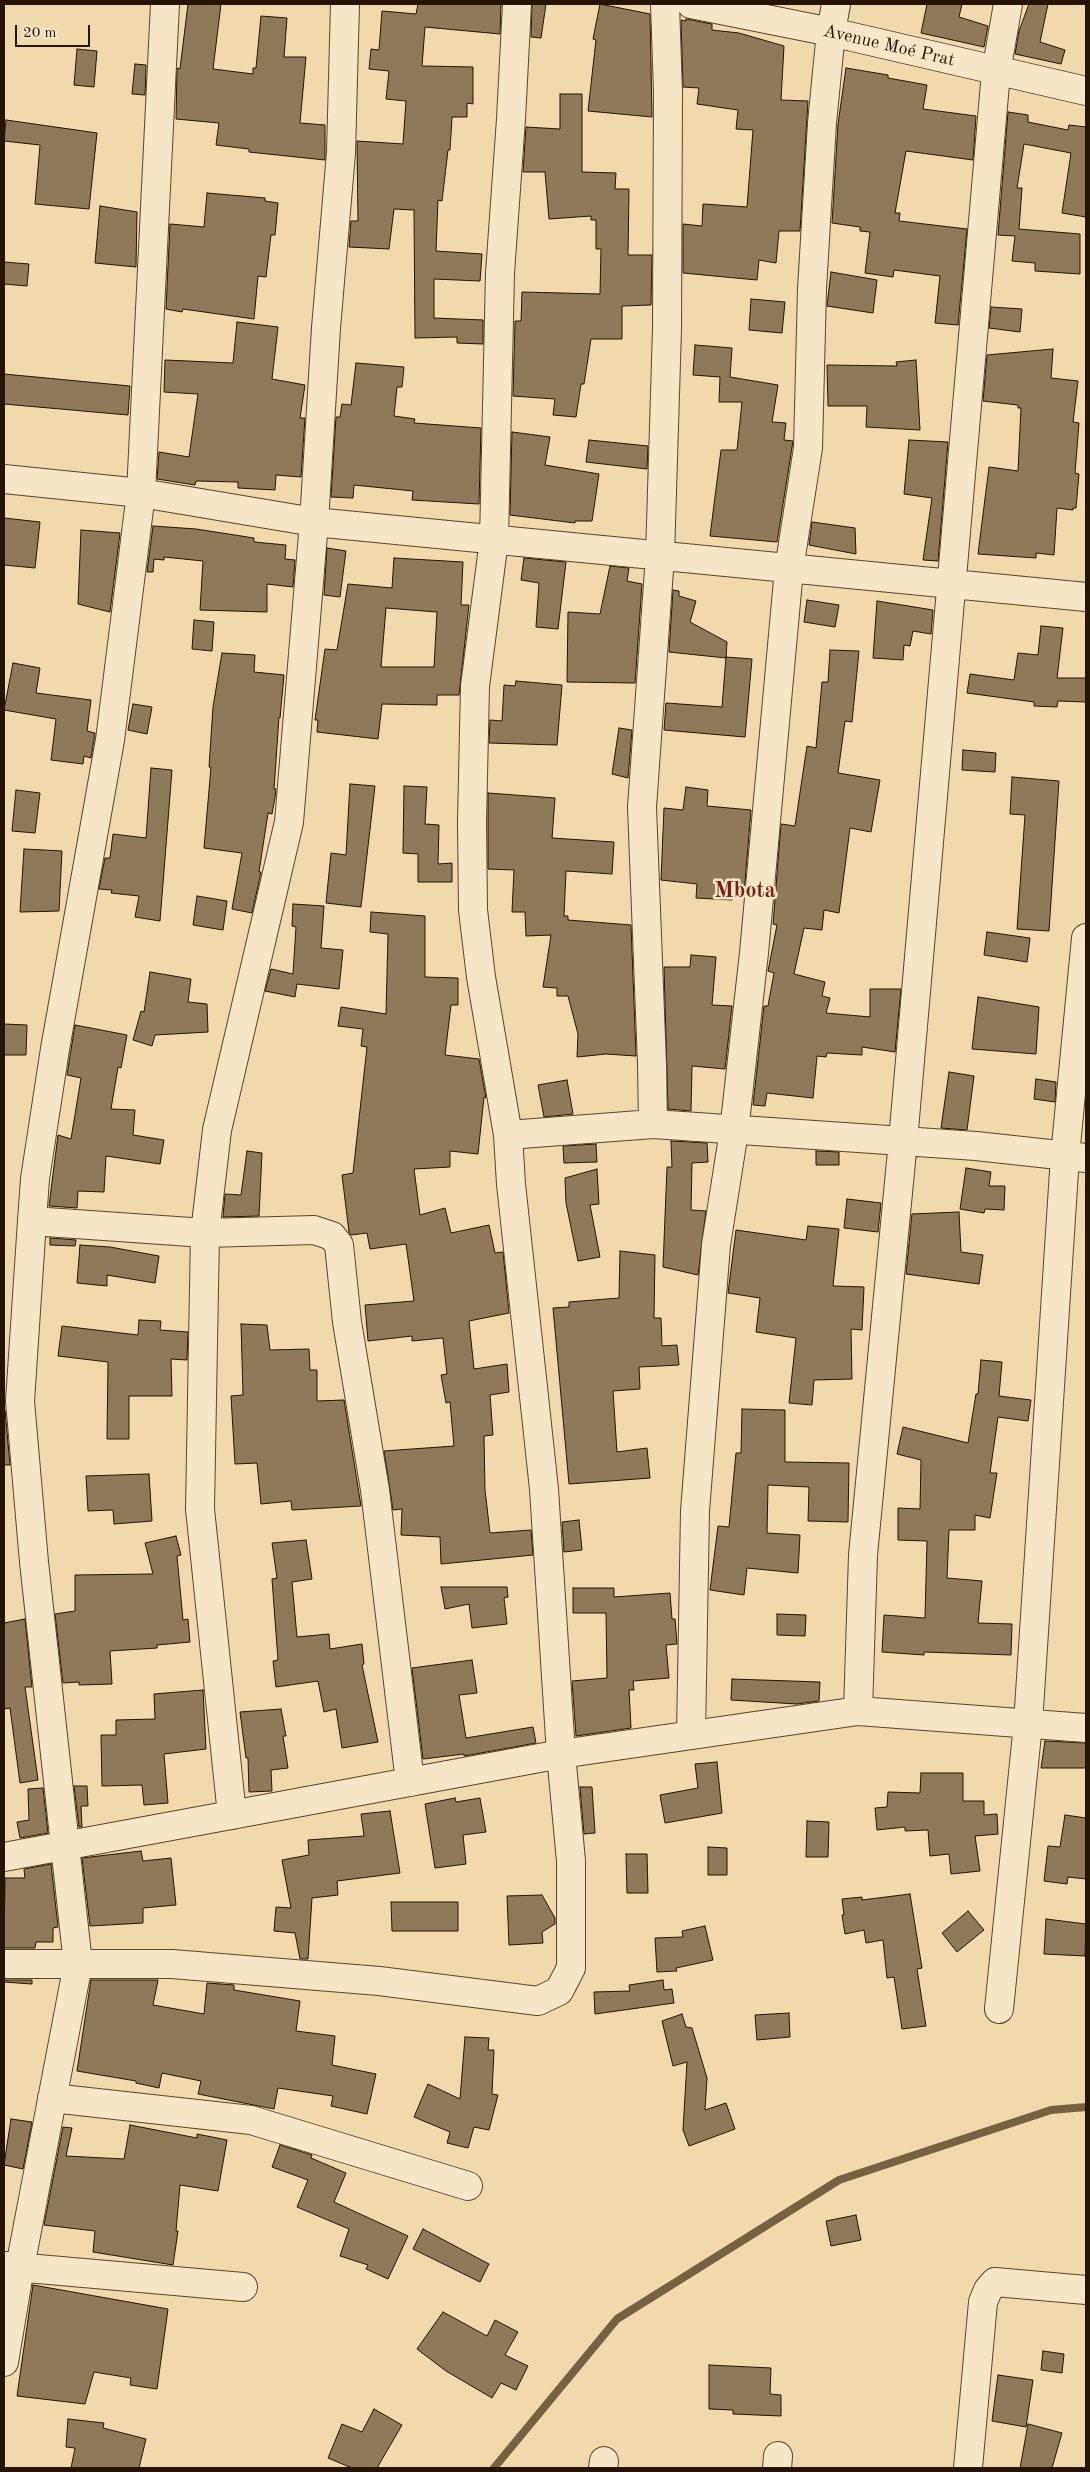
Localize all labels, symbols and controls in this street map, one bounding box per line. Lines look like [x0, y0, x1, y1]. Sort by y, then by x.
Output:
scale bar [18, 15, 92, 47]
street label: Avenue Moé Prat [821, 20, 957, 72]
text: 20 m [23, 26, 57, 41]
district label: Mbota [714, 878, 776, 904]

